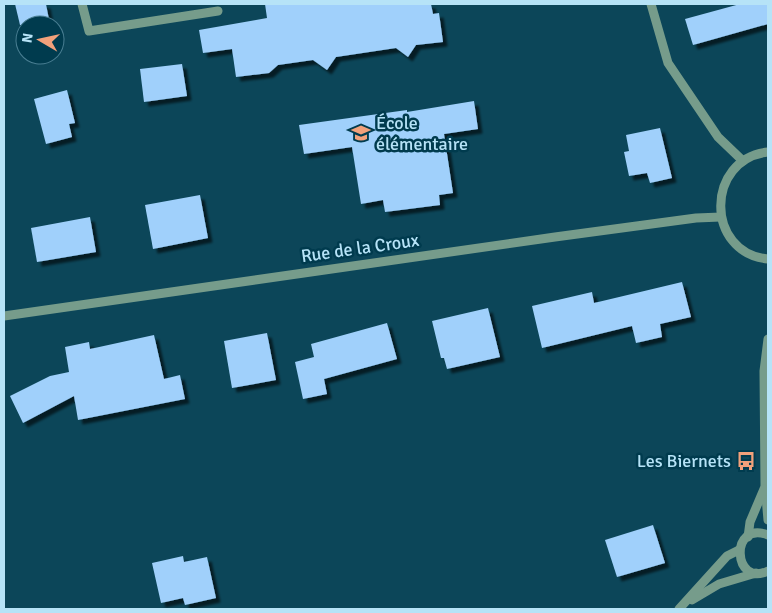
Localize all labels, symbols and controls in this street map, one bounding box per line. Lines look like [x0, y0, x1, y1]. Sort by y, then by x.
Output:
north arrow [15, 15, 65, 65]
text: N [18, 32, 37, 44]
place label: École élémentaire [376, 112, 468, 155]
school or university icon: École élémentaire [350, 122, 372, 144]
street label: Rue de la Croux [300, 229, 421, 267]
place label: Les Biernets [637, 450, 731, 472]
bus stop icon: Les Biernets [735, 450, 757, 472]

